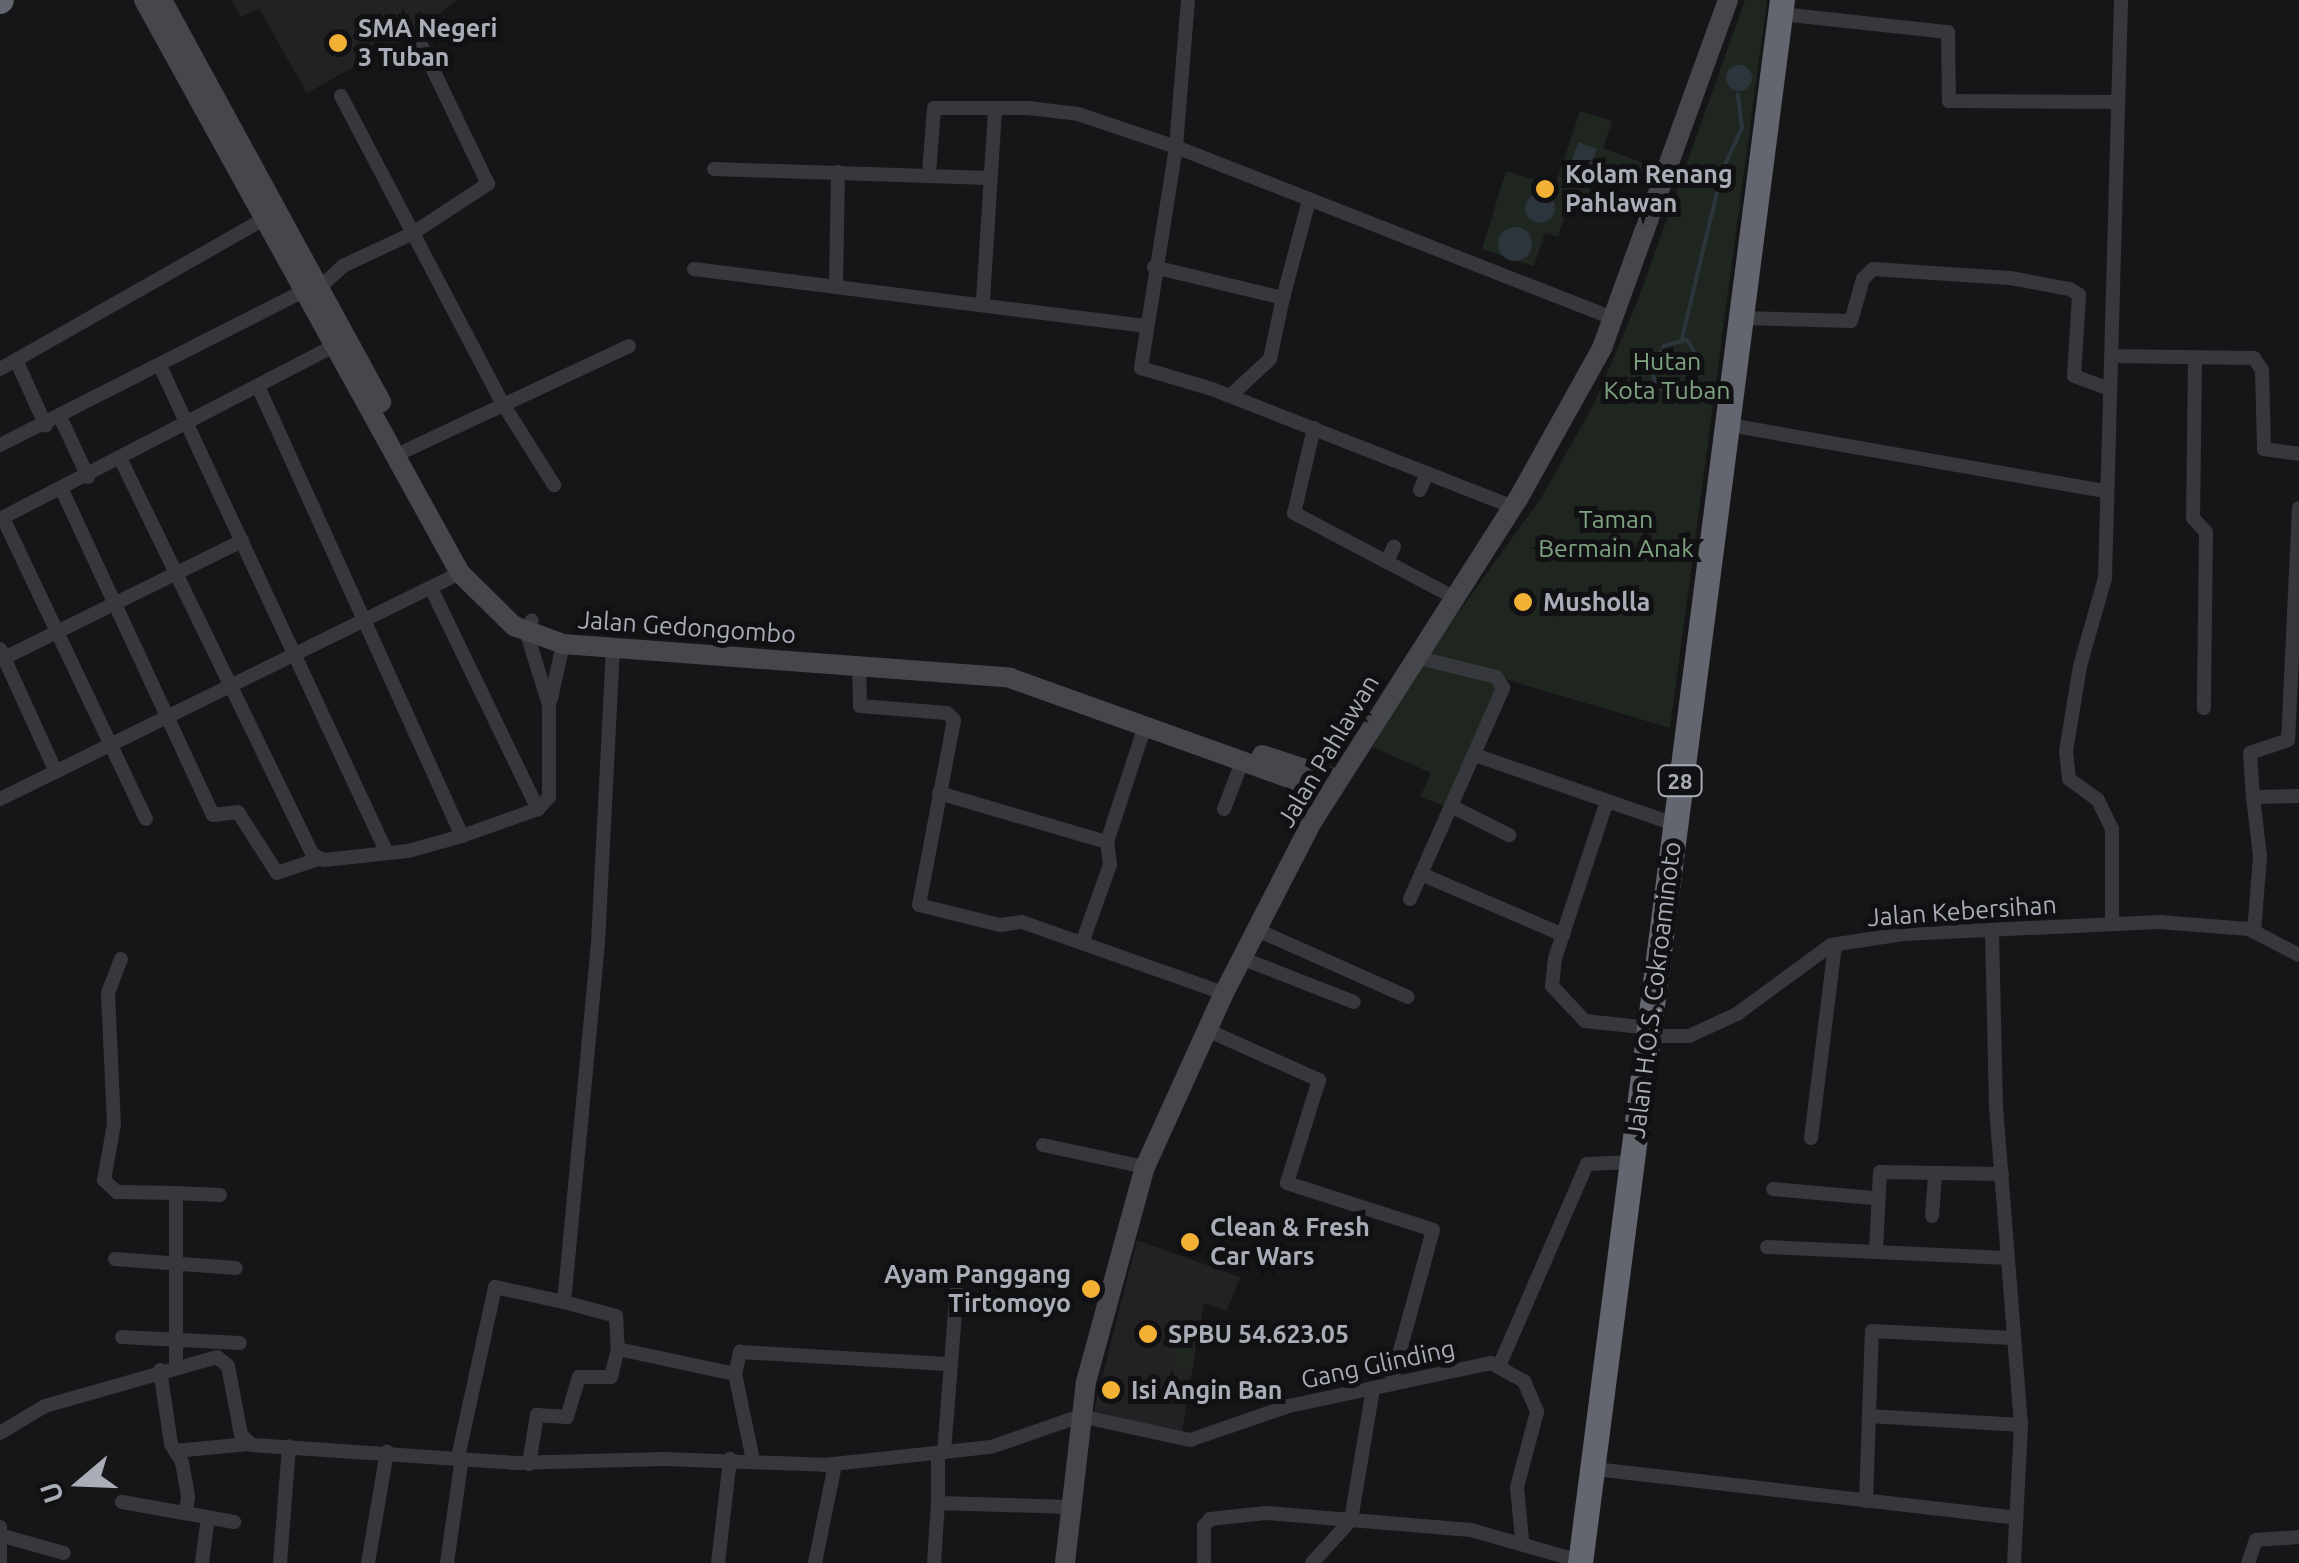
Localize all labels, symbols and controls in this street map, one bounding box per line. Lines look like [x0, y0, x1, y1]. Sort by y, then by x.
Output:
place label: SMA Negeri 3 Tuban [358, 14, 497, 73]
marker: SMA Negeri 3 Tuban [327, 32, 349, 54]
place label: Kolam Renang Pahlawan [1565, 160, 1733, 219]
marker: Kolam Renang Pahlawan [1534, 178, 1556, 200]
park label: Hutan Kota Tuban [1603, 347, 1731, 406]
park label: Taman Bermain Anak [1538, 505, 1694, 564]
place label: Musholla [1543, 587, 1650, 617]
marker: Musholla [1512, 591, 1534, 613]
street label: Jalan Gedongombo [577, 604, 797, 650]
street label: Jalan Pahlawan [1271, 669, 1385, 833]
road number: 28 [1658, 764, 1702, 798]
street label: Jalan H.O.S. Cokroaminoto [1621, 840, 1687, 1140]
street label: Jalan Kebersihan [1866, 889, 2058, 933]
place label: Clean & Fresh Car Wars [1210, 1213, 1370, 1272]
marker: Clean & Fresh Car Wars [1179, 1231, 1201, 1253]
place label: Ayam Panggang Tirtomoyo [884, 1260, 1071, 1319]
marker: Ayam Panggang Tirtomoyo [1080, 1278, 1102, 1300]
place label: SPBU 54.623.05 [1168, 1319, 1349, 1349]
marker: SPBU 54.623.05 [1137, 1323, 1159, 1345]
street label: Gang Glinding [1298, 1333, 1458, 1395]
place label: Isi Angin Ban [1131, 1375, 1282, 1405]
marker: Isi Angin Ban [1100, 1379, 1122, 1401]
north arrow [30, 1433, 130, 1533]
text: U [33, 1479, 69, 1507]

